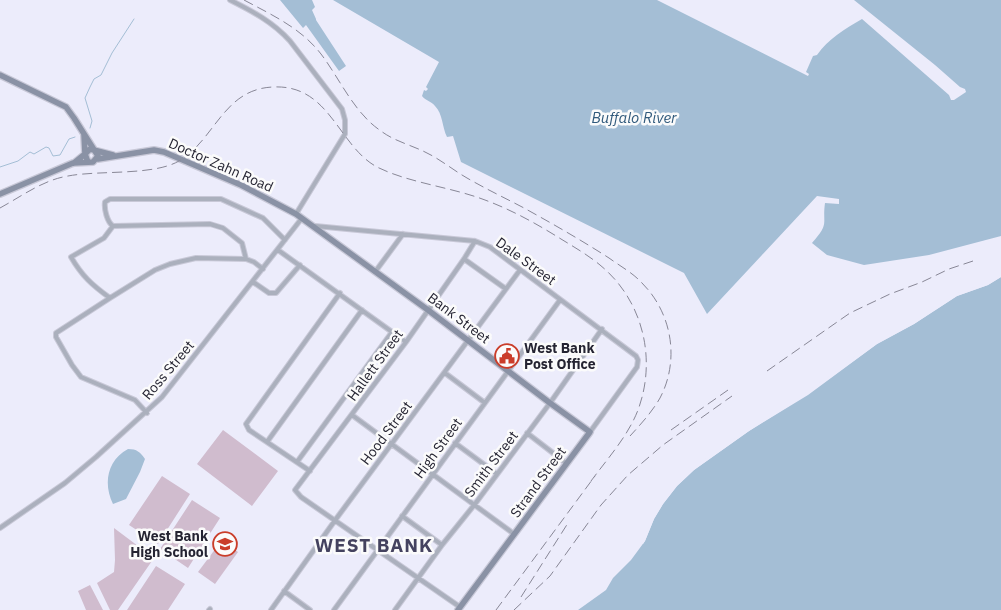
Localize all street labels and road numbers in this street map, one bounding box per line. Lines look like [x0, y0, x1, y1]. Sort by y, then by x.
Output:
street label: Doctor Zahn Road [166, 134, 276, 196]
street label: Dale Street [492, 233, 560, 289]
street label: Bank Street [424, 289, 494, 347]
street label: Hallett Street [343, 326, 407, 404]
street label: Ross Street [138, 337, 198, 403]
street label: Hood Street [356, 397, 416, 469]
street label: High Street [410, 414, 466, 482]
street label: Smith Street [460, 427, 522, 501]
street label: Strand Street [506, 443, 570, 521]

